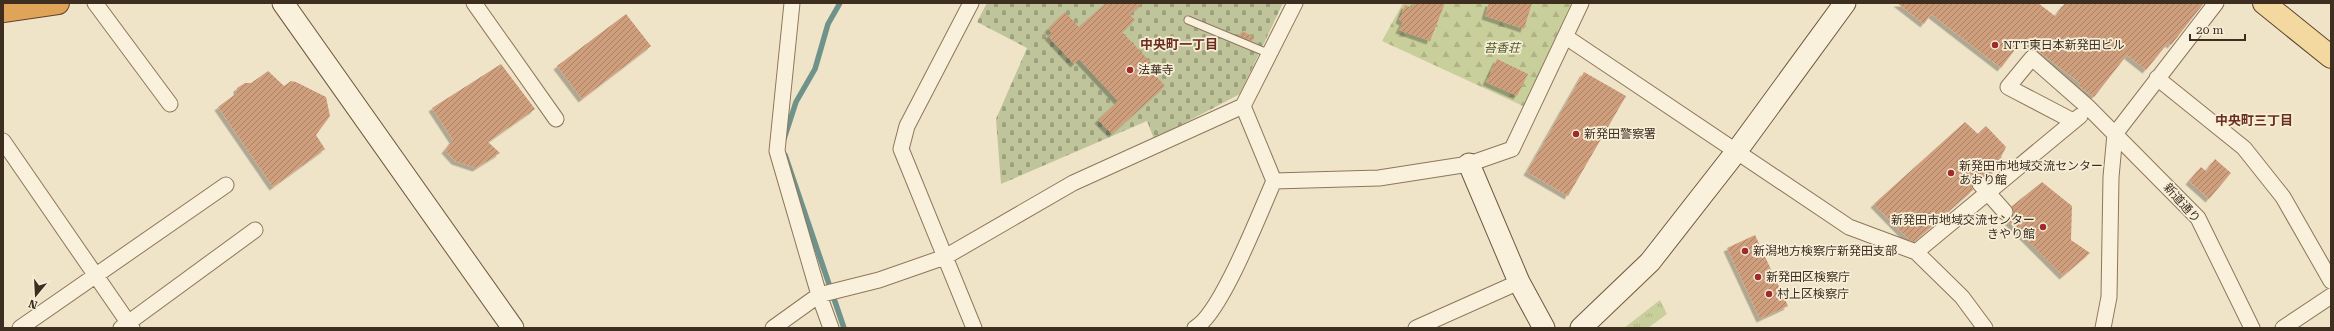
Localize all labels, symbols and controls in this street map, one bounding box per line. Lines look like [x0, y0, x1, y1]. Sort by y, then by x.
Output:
scale bar [2190, 16, 2245, 42]
text: 20 m [2196, 23, 2223, 37]
district label: 中央町一丁目 [1140, 37, 1218, 52]
place label: NTT東日本新発田ビル [2003, 38, 2125, 52]
marker: NTT東日本新発田ビル [1990, 40, 2000, 50]
park label: 苔香荘 [1484, 41, 1522, 55]
place label: 法華寺 [1138, 63, 1174, 77]
marker: 法華寺 [1125, 65, 1135, 75]
district label: 中央町三丁目 [2215, 113, 2293, 128]
place label: 新発田警察署 [1584, 127, 1656, 141]
marker: 新発田警察署 [1571, 129, 1581, 139]
place label: 新発田市地域交流センター あおり館 [1959, 159, 2103, 187]
marker: 新発田市地域交流センター あおり館 [1946, 168, 1956, 178]
street label: 新道通り [2161, 180, 2203, 226]
place label: 新発田市地域交流センター きやり館 [1891, 213, 2035, 241]
marker: 新発田市地域交流センター きやり館 [2038, 222, 2048, 232]
place label: 新潟地方検察庁新発田支部 [1753, 244, 1897, 258]
marker: 新潟地方検察庁新発田支部 [1740, 246, 1750, 256]
place label: 新発田区検察庁 [1766, 270, 1850, 284]
marker: 新発田区検察庁 [1753, 272, 1763, 282]
north arrow [16, 275, 56, 315]
place label: 村上区検察庁 [1777, 287, 1849, 301]
marker: 村上区検察庁 [1764, 289, 1774, 299]
text: N [27, 296, 39, 312]

